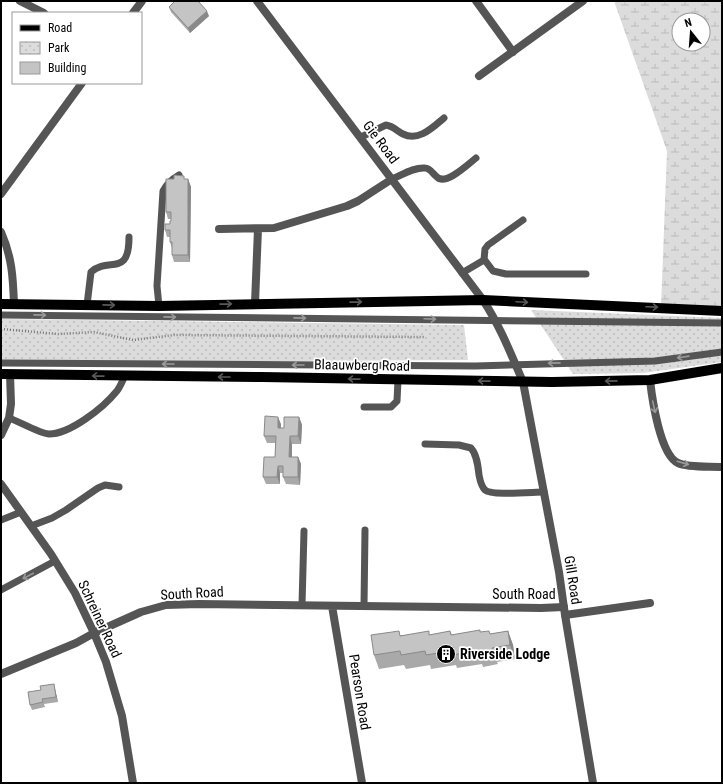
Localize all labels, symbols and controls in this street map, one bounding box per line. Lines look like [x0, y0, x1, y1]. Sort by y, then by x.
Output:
legend [12, 12, 142, 84]
north arrow [671, 12, 711, 52]
text: N [683, 16, 694, 30]
text: Road [48, 21, 72, 35]
text: Park [48, 41, 70, 55]
text: Building [48, 61, 86, 75]
street label: Gie Road [360, 117, 402, 167]
one-way arrow [349, 298, 362, 306]
one-way arrow [515, 298, 528, 305]
one-way arrow [219, 300, 232, 308]
one-way arrow [102, 301, 115, 309]
one-way arrow [645, 303, 658, 311]
one-way arrow [33, 311, 46, 319]
one-way arrow [163, 313, 176, 321]
one-way arrow [293, 314, 306, 322]
one-way arrow [423, 316, 436, 323]
one-way arrow [677, 353, 690, 361]
street label: Blaauwberg Road [314, 356, 410, 374]
one-way arrow [548, 359, 561, 367]
one-way arrow [162, 360, 175, 368]
one-way arrow [292, 361, 305, 369]
one-way arrow [92, 372, 105, 379]
one-way arrow [218, 373, 231, 381]
one-way arrow [348, 375, 361, 382]
one-way arrow [478, 377, 491, 385]
one-way arrow [605, 377, 618, 385]
one-way arrow [651, 400, 658, 413]
one-way arrow [676, 460, 689, 467]
street label: Gill Road [561, 554, 585, 606]
one-way arrow [22, 572, 34, 580]
street label: Schreiner Road [75, 578, 125, 660]
street label: South Road [160, 583, 224, 603]
street label: South Road [492, 586, 556, 602]
building icon: Riverside Lodge [435, 643, 457, 665]
place label: Riverside Lodge [460, 646, 550, 662]
street label: Pearson Road [346, 653, 374, 731]

